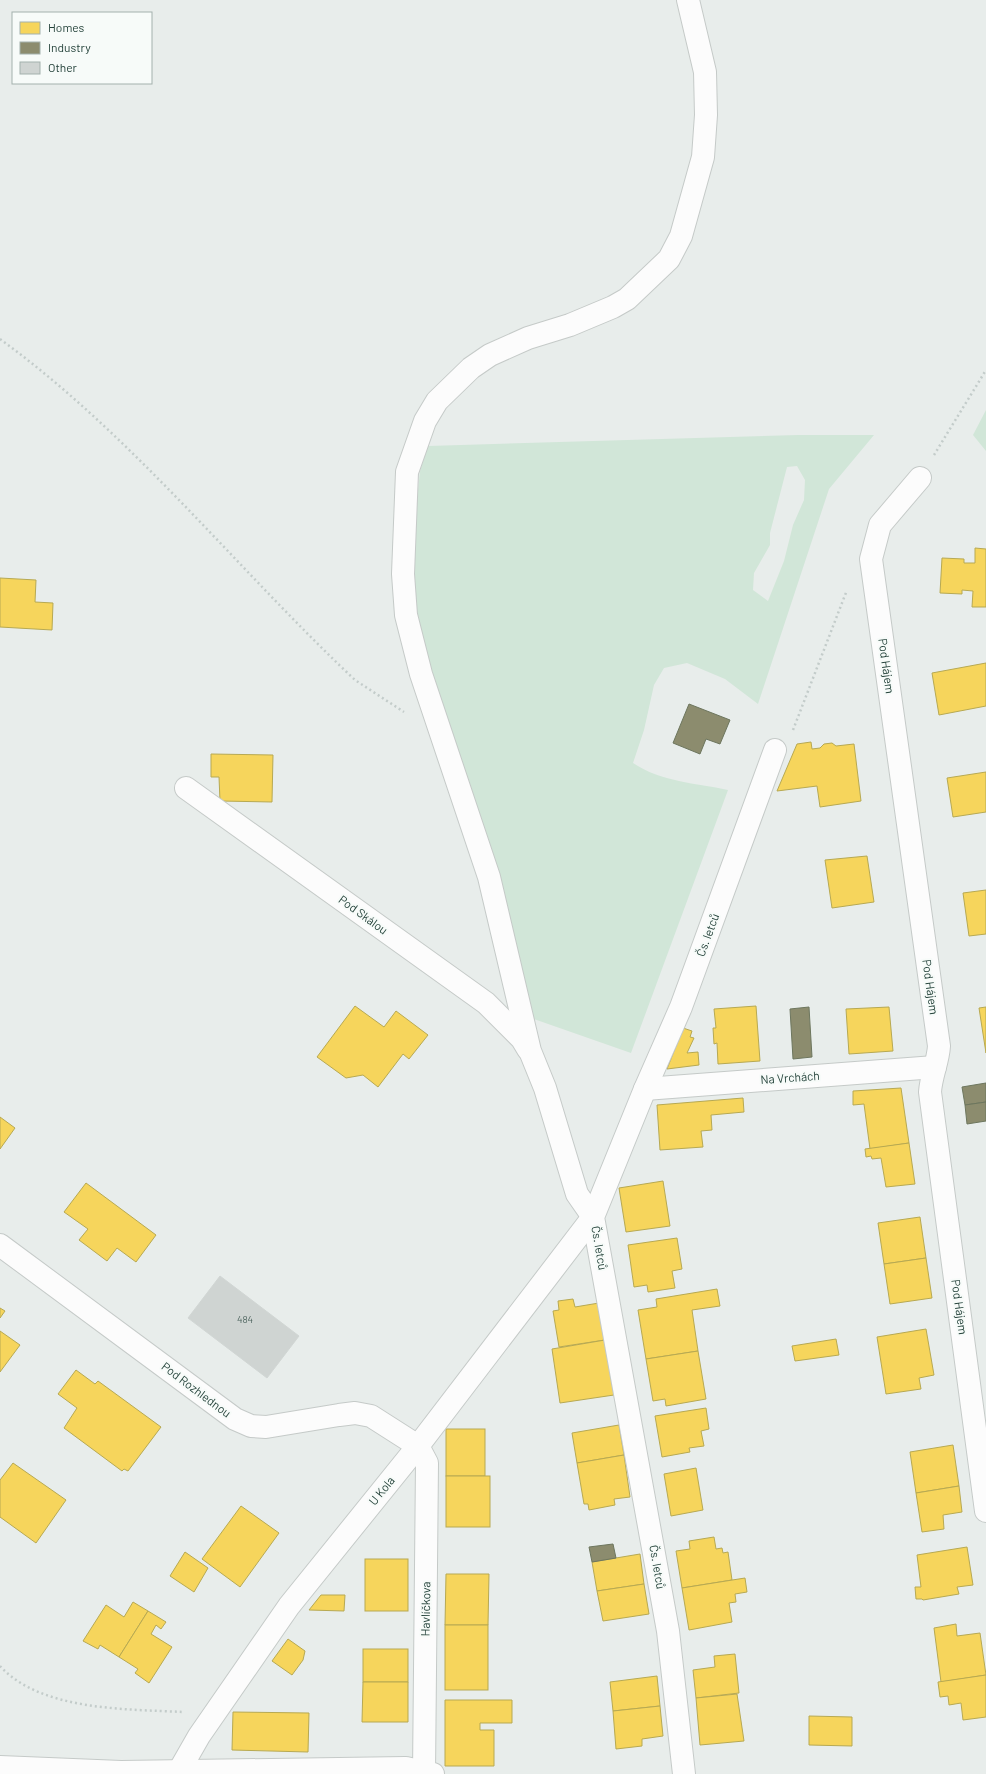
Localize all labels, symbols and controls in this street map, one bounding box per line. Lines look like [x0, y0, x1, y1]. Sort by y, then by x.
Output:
legend [12, 12, 152, 84]
text: Homes [48, 20, 85, 34]
text: Industry [48, 40, 91, 54]
text: Other [48, 60, 78, 74]
street label: Pod Hájem [876, 637, 898, 694]
street label: Pod Skálou [336, 892, 391, 937]
street label: Čs. letců [693, 911, 721, 958]
street label: Pod Hájem [920, 958, 942, 1015]
street label: Na Vrchách [760, 1068, 820, 1086]
street label: Čs. letců [589, 1225, 611, 1271]
street label: Pod Hájem [949, 1278, 971, 1335]
house number: 484 [237, 1313, 253, 1325]
street label: Pod Rozhlednou [159, 1359, 234, 1420]
street label: U Kola [365, 1473, 397, 1508]
street label: Čs. letců [647, 1544, 669, 1590]
street label: Havlíčkova [418, 1581, 432, 1637]

